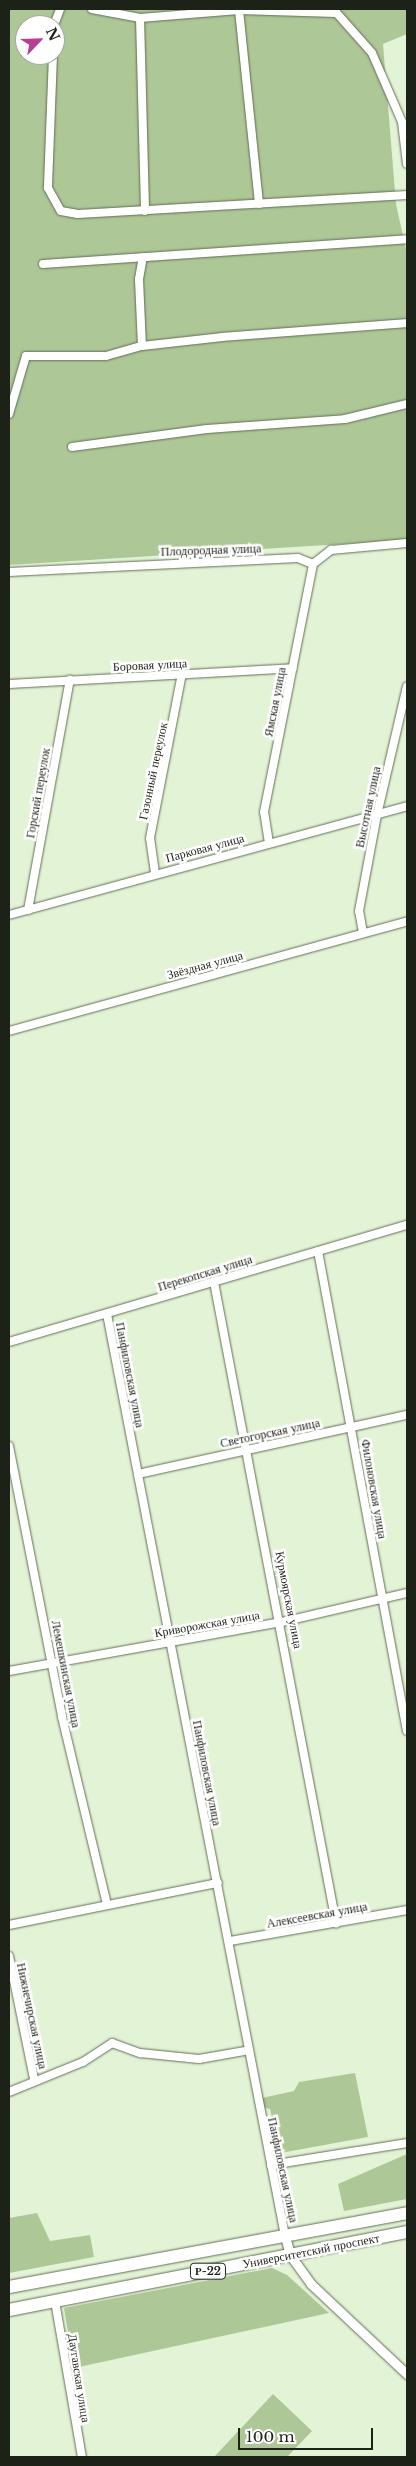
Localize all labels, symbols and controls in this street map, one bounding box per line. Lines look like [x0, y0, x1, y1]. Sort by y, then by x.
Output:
north arrow [15, 15, 65, 65]
text: N [42, 25, 64, 44]
street label: Плодородная улица [161, 541, 261, 559]
street label: Боровая улица [113, 656, 187, 674]
street label: Ямская улица [261, 666, 289, 738]
street label: Газонный переулок [136, 721, 170, 821]
street label: Горский переулок [23, 747, 53, 839]
street label: Высотная улица [352, 765, 384, 849]
street label: Парковая улица [164, 831, 246, 865]
street label: Звёздная улица [165, 948, 245, 982]
street label: Перекопская улица [156, 1252, 254, 1294]
street label: Панфиловская улица [113, 1321, 147, 1429]
street label: Светогорская улица [219, 1415, 321, 1451]
street label: Филоновская улица [358, 1438, 390, 1540]
street label: Курмоярская улица [273, 1550, 305, 1650]
street label: Криворожская улица [153, 1608, 261, 1640]
street label: Лемешкинская улица [49, 1619, 83, 1729]
street label: Панфиловская улица [190, 1719, 224, 1827]
street label: Алексеевская улица [265, 1899, 369, 1931]
street label: Нижнечирская улица [14, 1962, 50, 2070]
street label: Панфиловская улица [265, 2116, 301, 2224]
street label: Университетский проспект [241, 2231, 381, 2271]
road number: Р-22 [189, 2262, 227, 2280]
street label: Даугавская улица [65, 2333, 93, 2423]
scale bar [241, 2418, 376, 2450]
text: 100 m [246, 2427, 295, 2446]

